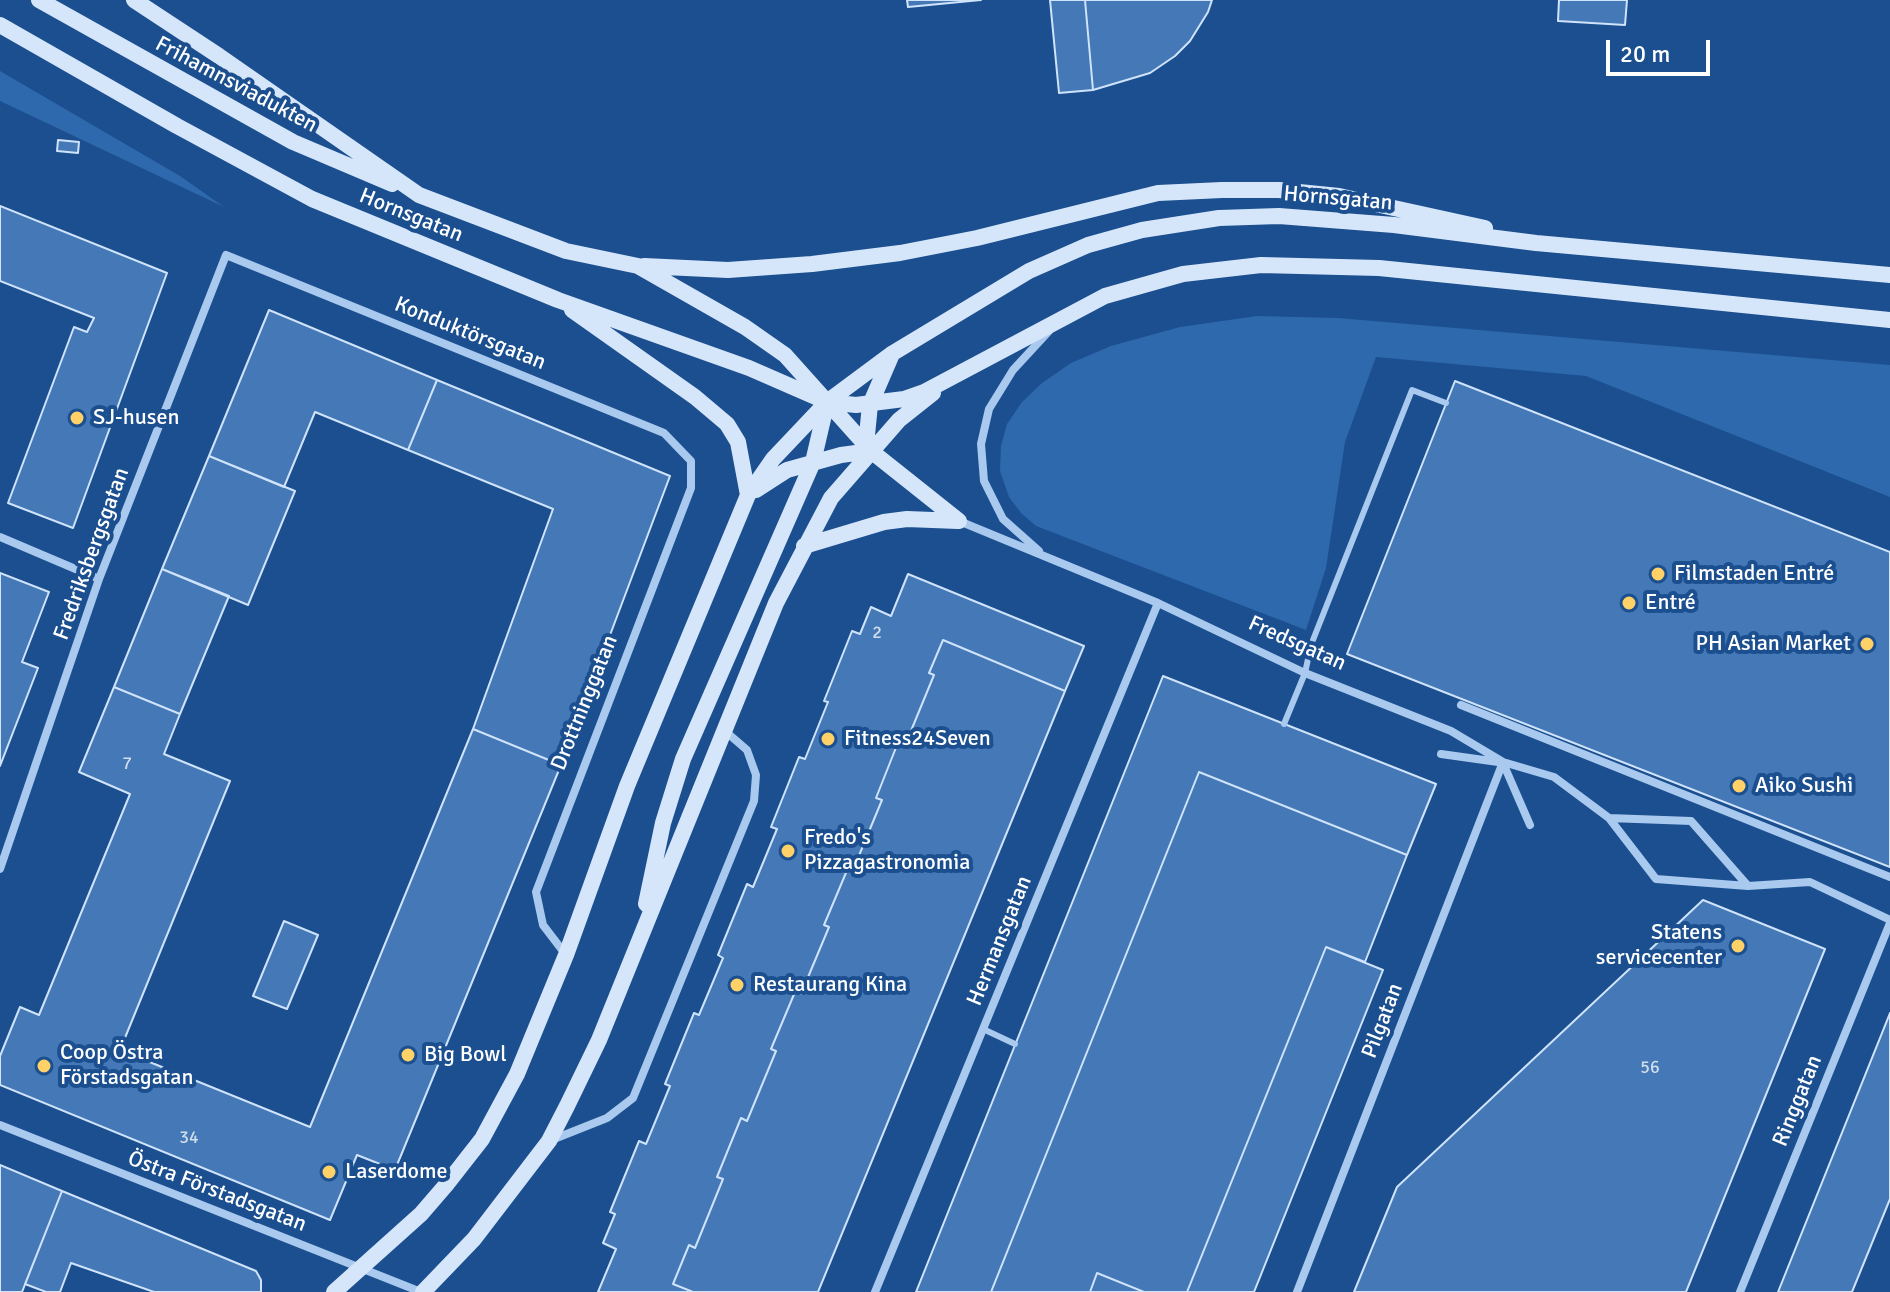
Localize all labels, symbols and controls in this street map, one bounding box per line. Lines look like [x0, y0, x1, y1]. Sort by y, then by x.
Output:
scale bar [1610, 24, 1714, 74]
street label: Frihamnsviadukten [150, 31, 322, 139]
text: 20 m [1620, 39, 1670, 69]
street label: Hornsgatan [1282, 181, 1394, 217]
street label: Hornsgatan [355, 183, 467, 249]
street label: Konduktörsgatan [390, 292, 550, 376]
place label: SJ-husen [93, 405, 179, 431]
marker: SJ-husen [68, 409, 86, 427]
street label: Fredriksbergsgatan [49, 464, 135, 644]
place label: Filmstaden Entré [1674, 561, 1834, 587]
marker: Filmstaden Entré [1649, 565, 1667, 583]
place label: Entré [1645, 590, 1696, 616]
marker: Entré [1620, 594, 1638, 612]
street label: Fredsgatan [1244, 611, 1350, 677]
house number: 2 [872, 622, 882, 644]
place label: PH Asian Market [1695, 631, 1851, 657]
street label: Drottninggatan [546, 632, 624, 774]
marker: PH Asian Market [1858, 635, 1876, 653]
place label: Fitness24Seven [844, 726, 991, 752]
marker: Fitness24Seven [819, 730, 837, 748]
house number: 7 [122, 753, 132, 775]
place label: Aiko Sushi [1755, 773, 1853, 799]
marker: Aiko Sushi [1730, 777, 1748, 795]
place label: Fredo's Pizzagastronomia [804, 825, 970, 876]
marker: Fredo's Pizzagastronomia [779, 842, 797, 860]
street label: Hermansgatan [962, 872, 1038, 1010]
place label: Statens servicecenter [1596, 920, 1722, 972]
marker: Statens servicecenter [1729, 937, 1747, 955]
place label: Restaurang Kina [753, 972, 907, 998]
marker: Restaurang Kina [728, 976, 746, 994]
street label: Pilgatan [1357, 980, 1409, 1062]
place label: Coop Östra Förstadsgatan [60, 1040, 193, 1092]
place label: Big Bowl [424, 1042, 507, 1068]
marker: Big Bowl [399, 1046, 417, 1064]
street label: Ringgatan [1768, 1051, 1828, 1151]
marker: Coop Östra Förstadsgatan [35, 1057, 53, 1075]
house number: 56 [1640, 1057, 1660, 1079]
house number: 34 [179, 1127, 199, 1149]
street label: Östra Förstadsgatan [124, 1146, 310, 1238]
place label: Laserdome [345, 1159, 448, 1185]
marker: Laserdome [320, 1163, 338, 1181]

